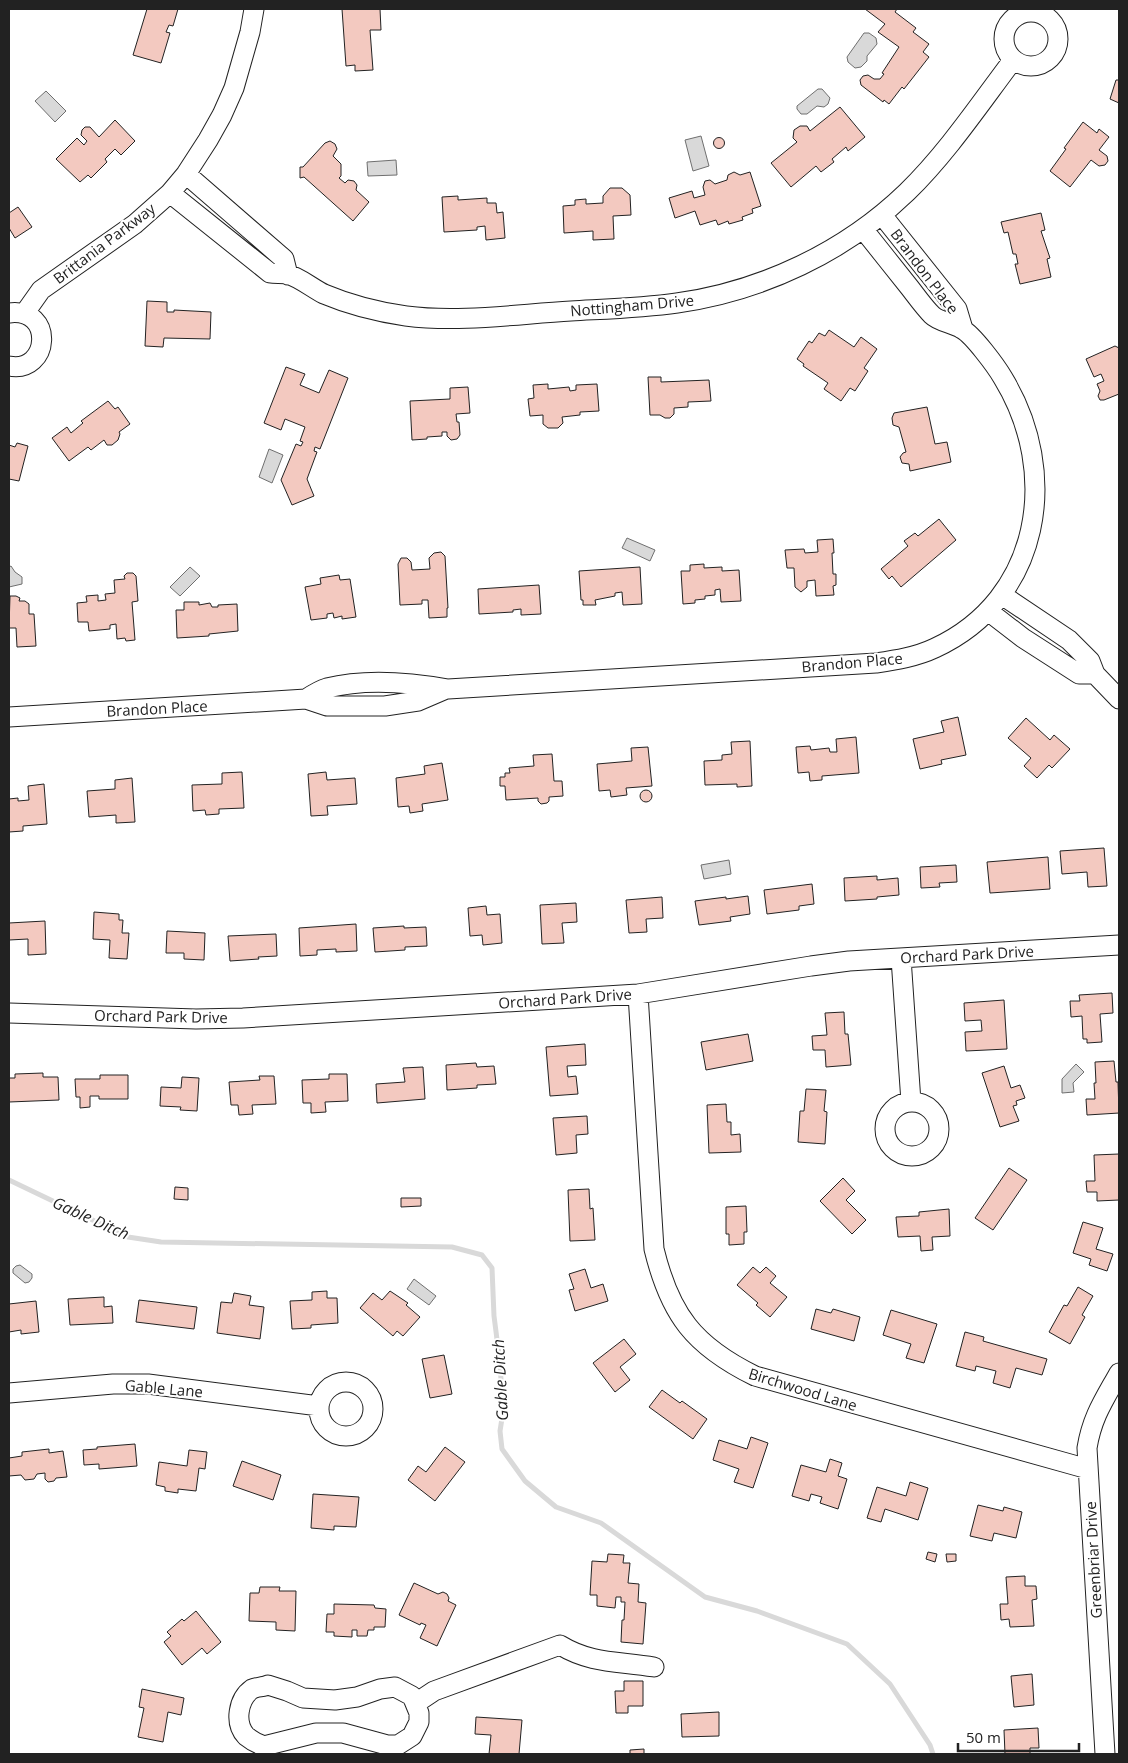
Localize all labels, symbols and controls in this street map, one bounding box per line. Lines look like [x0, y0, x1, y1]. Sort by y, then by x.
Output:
street label: Brittania Parkway [49, 198, 159, 288]
street label: Brandon Place [886, 224, 964, 318]
street label: Nottingham Drive [569, 290, 695, 320]
street label: Brandon Place [801, 648, 903, 676]
street label: Brandon Place [106, 695, 208, 721]
street label: Orchard Park Drive [900, 941, 1034, 967]
street label: Orchard Park Drive [498, 983, 632, 1013]
street label: Orchard Park Drive [94, 1005, 228, 1027]
water label: Gable Ditch [49, 1191, 133, 1245]
water label: Gable Ditch [487, 1339, 513, 1421]
street label: Birchwood Lane [746, 1363, 860, 1415]
street label: Gable Lane [124, 1375, 204, 1401]
street label: Greenbriar Drive [1080, 1501, 1106, 1619]
scale bar [958, 1720, 1079, 1752]
text: 50 m [966, 1727, 1001, 1747]

